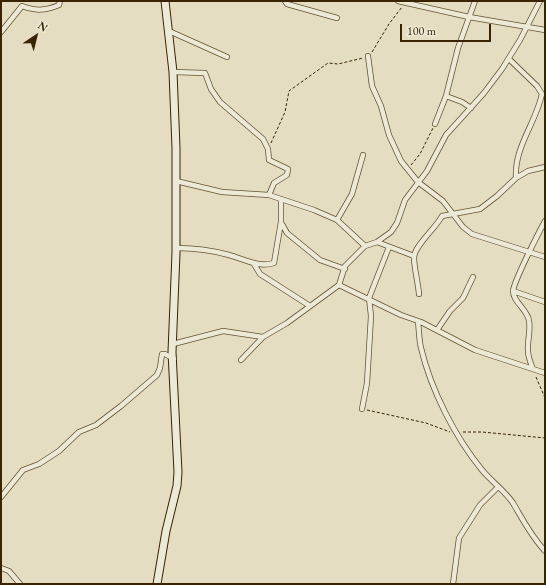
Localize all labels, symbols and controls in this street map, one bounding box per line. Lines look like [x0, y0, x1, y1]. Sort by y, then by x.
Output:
north arrow [16, 16, 56, 56]
scale bar [402, 16, 493, 42]
text: N [35, 18, 51, 34]
text: 100 m [407, 23, 436, 39]

